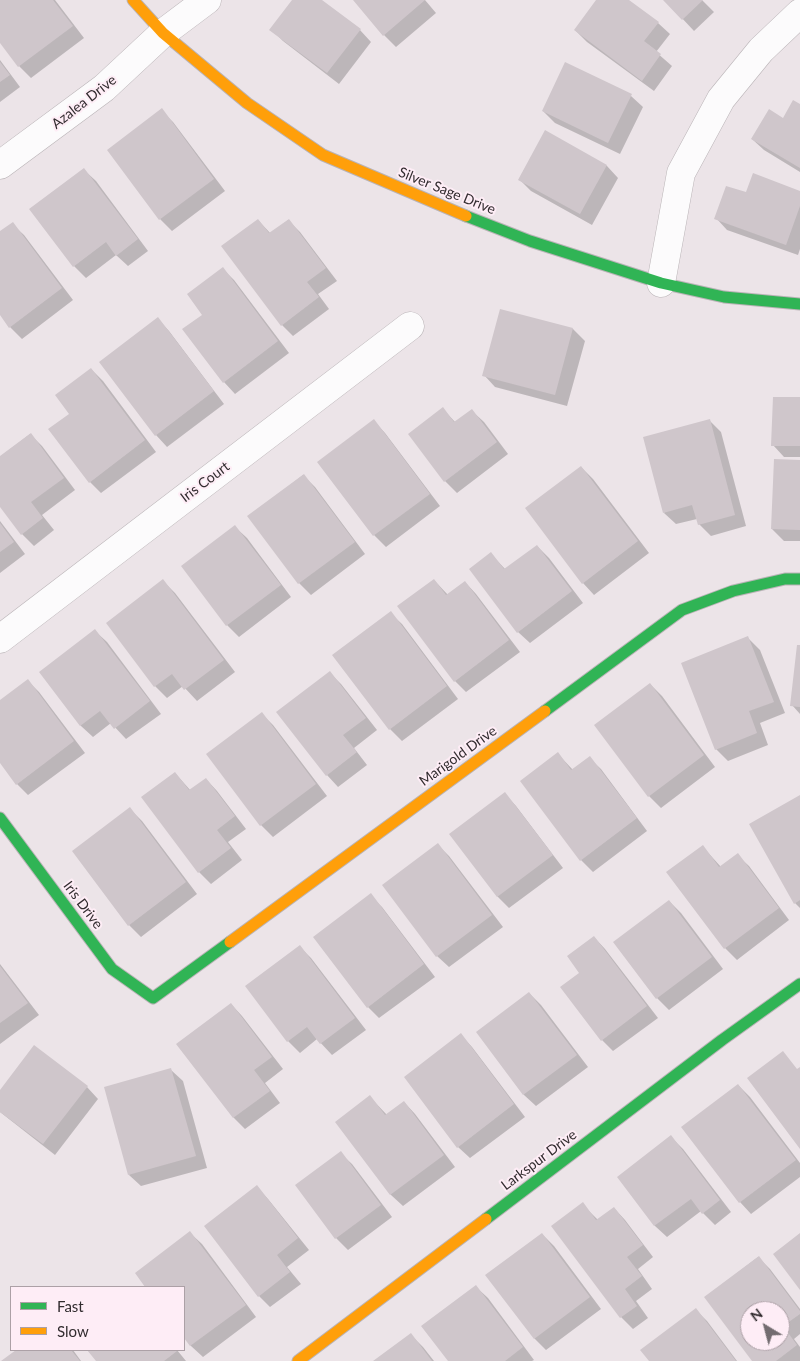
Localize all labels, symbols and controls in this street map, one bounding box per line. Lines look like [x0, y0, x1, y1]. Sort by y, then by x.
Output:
street label: Azalea Drive [48, 72, 120, 132]
street label: Silver Sage Drive [396, 164, 498, 218]
street label: Iris Court [177, 458, 233, 506]
street label: Marigold Drive [416, 722, 500, 790]
street label: Iris Drive [60, 878, 106, 932]
street label: Larkspur Drive [498, 1126, 580, 1194]
legend [10, 1286, 185, 1351]
text: Fast [57, 1297, 84, 1315]
north arrow [740, 1301, 790, 1351]
text: N [747, 1304, 766, 1324]
text: Slow [57, 1322, 89, 1340]

